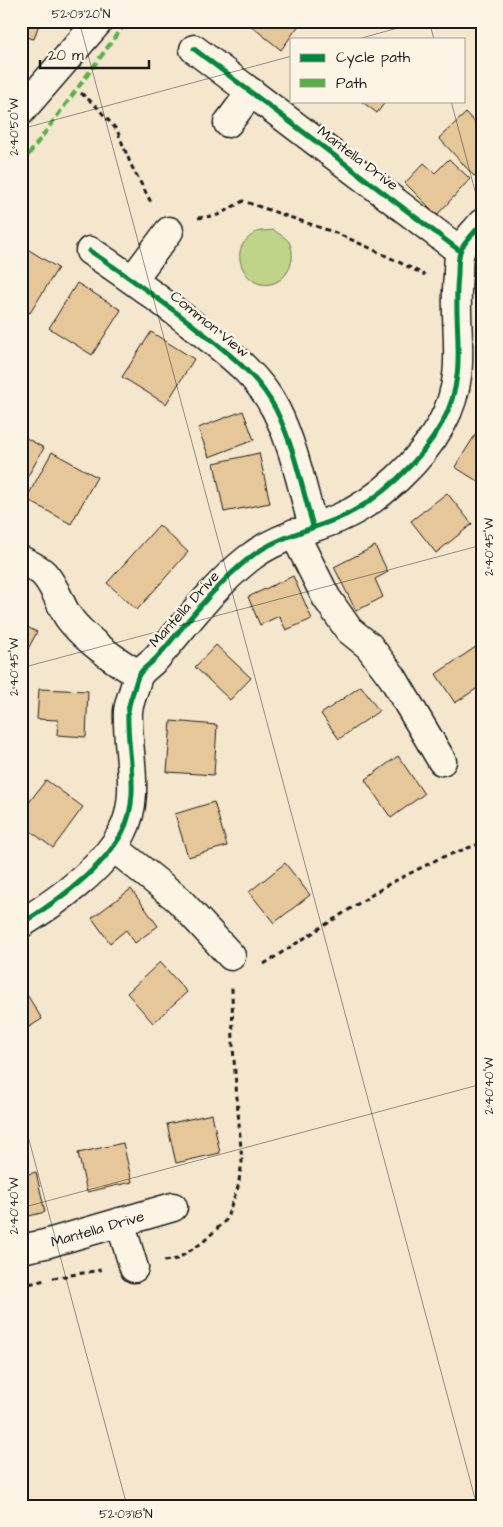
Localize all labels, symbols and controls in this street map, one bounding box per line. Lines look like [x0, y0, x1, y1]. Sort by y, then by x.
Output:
text: 52°03'20"N [52, 6, 111, 23]
scale bar [40, 38, 149, 70]
legend [290, 38, 466, 102]
text: 20 m [48, 45, 84, 66]
text: Cycle path [336, 47, 411, 69]
text: Path [336, 73, 367, 94]
text: 2°40'50"W [6, 98, 23, 156]
street label: Mantella Drive [313, 121, 402, 196]
street label: Common View [166, 286, 254, 363]
text: 2°40'45"W [481, 517, 498, 576]
street label: Mantella Drive [144, 567, 224, 652]
text: 2°40'45"W [6, 637, 23, 696]
text: 2°40'40"W [481, 1057, 498, 1115]
text: 2°40'40"W [6, 1177, 23, 1235]
street label: Mantella Drive [48, 1206, 147, 1253]
text: 52°03'18"N [99, 1506, 153, 1523]

